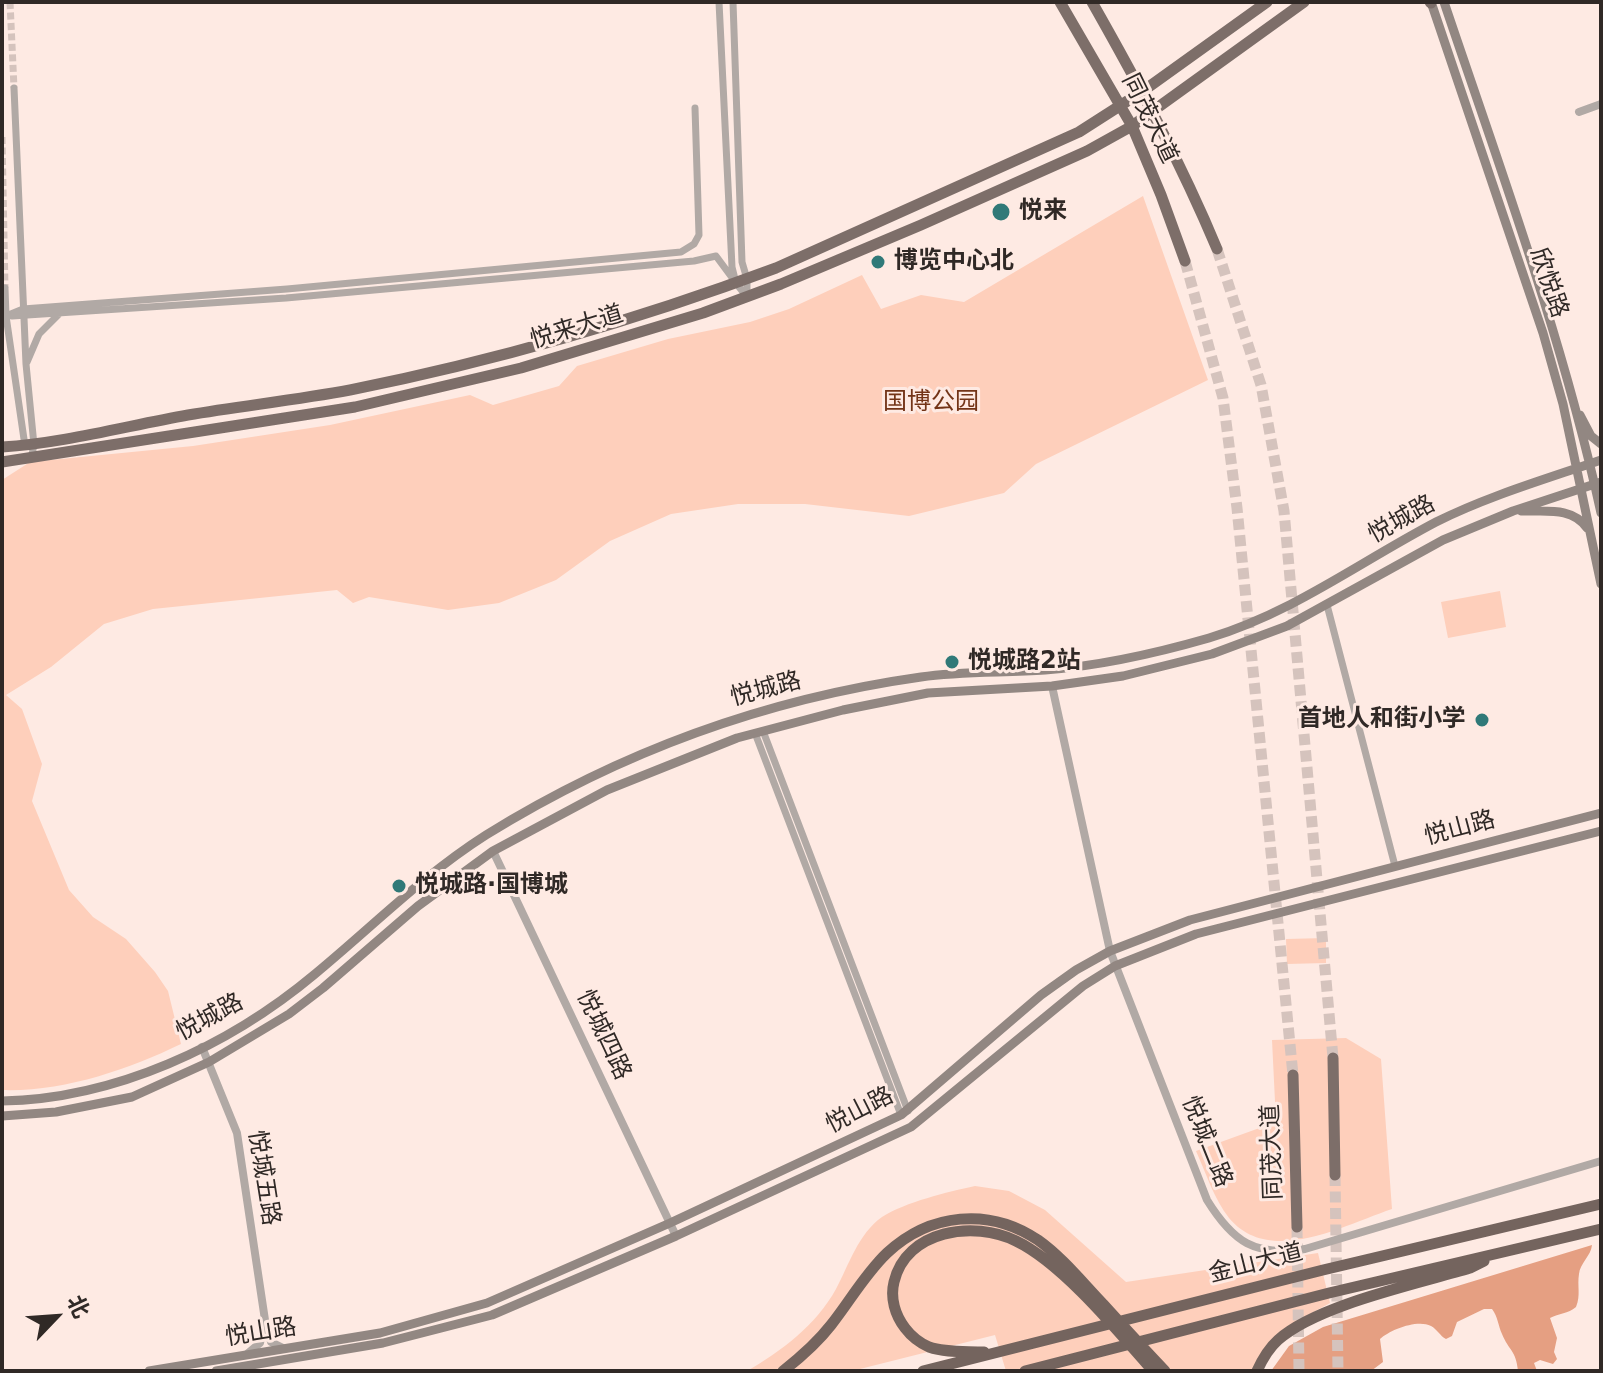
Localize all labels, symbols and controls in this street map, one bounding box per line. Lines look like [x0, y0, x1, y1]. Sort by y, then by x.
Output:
street label: 同茂大道 [1115, 70, 1183, 168]
place label: 悦来 [1019, 198, 1067, 226]
marker: 悦来 [990, 201, 1012, 223]
street label: 欣悦路 [1523, 244, 1573, 322]
place label: 博览中心北 [894, 248, 1014, 276]
marker: 博览中心北 [869, 253, 887, 271]
street label: 悦来大道 [527, 300, 627, 356]
park label: 国博公园 [883, 389, 979, 417]
street label: 悦城路 [1364, 490, 1440, 550]
place label: 悦城路2站 [968, 648, 1081, 676]
marker: 悦城路2站 [943, 653, 961, 671]
street label: 悦城路 [727, 667, 805, 713]
place label: 首地人和街小学 [1298, 706, 1466, 734]
marker: 首地人和街小学 [1473, 711, 1491, 729]
street label: 悦山路 [1421, 806, 1499, 852]
place label: 悦城路·国博城 [415, 872, 568, 900]
marker: 悦城路·国博城 [390, 877, 408, 895]
street label: 悦城四路 [570, 985, 636, 1085]
street label: 悦城路 [171, 988, 249, 1048]
street label: 悦山路 [821, 1082, 899, 1140]
street label: 悦城二路 [1175, 1092, 1237, 1192]
street label: 同茂大道 [1257, 1104, 1289, 1200]
street label: 悦城五路 [241, 1128, 285, 1228]
street label: 金山大道 [1206, 1238, 1306, 1290]
north arrow [16, 1277, 96, 1357]
text: 北 [62, 1291, 94, 1322]
street label: 悦山路 [223, 1313, 299, 1353]

